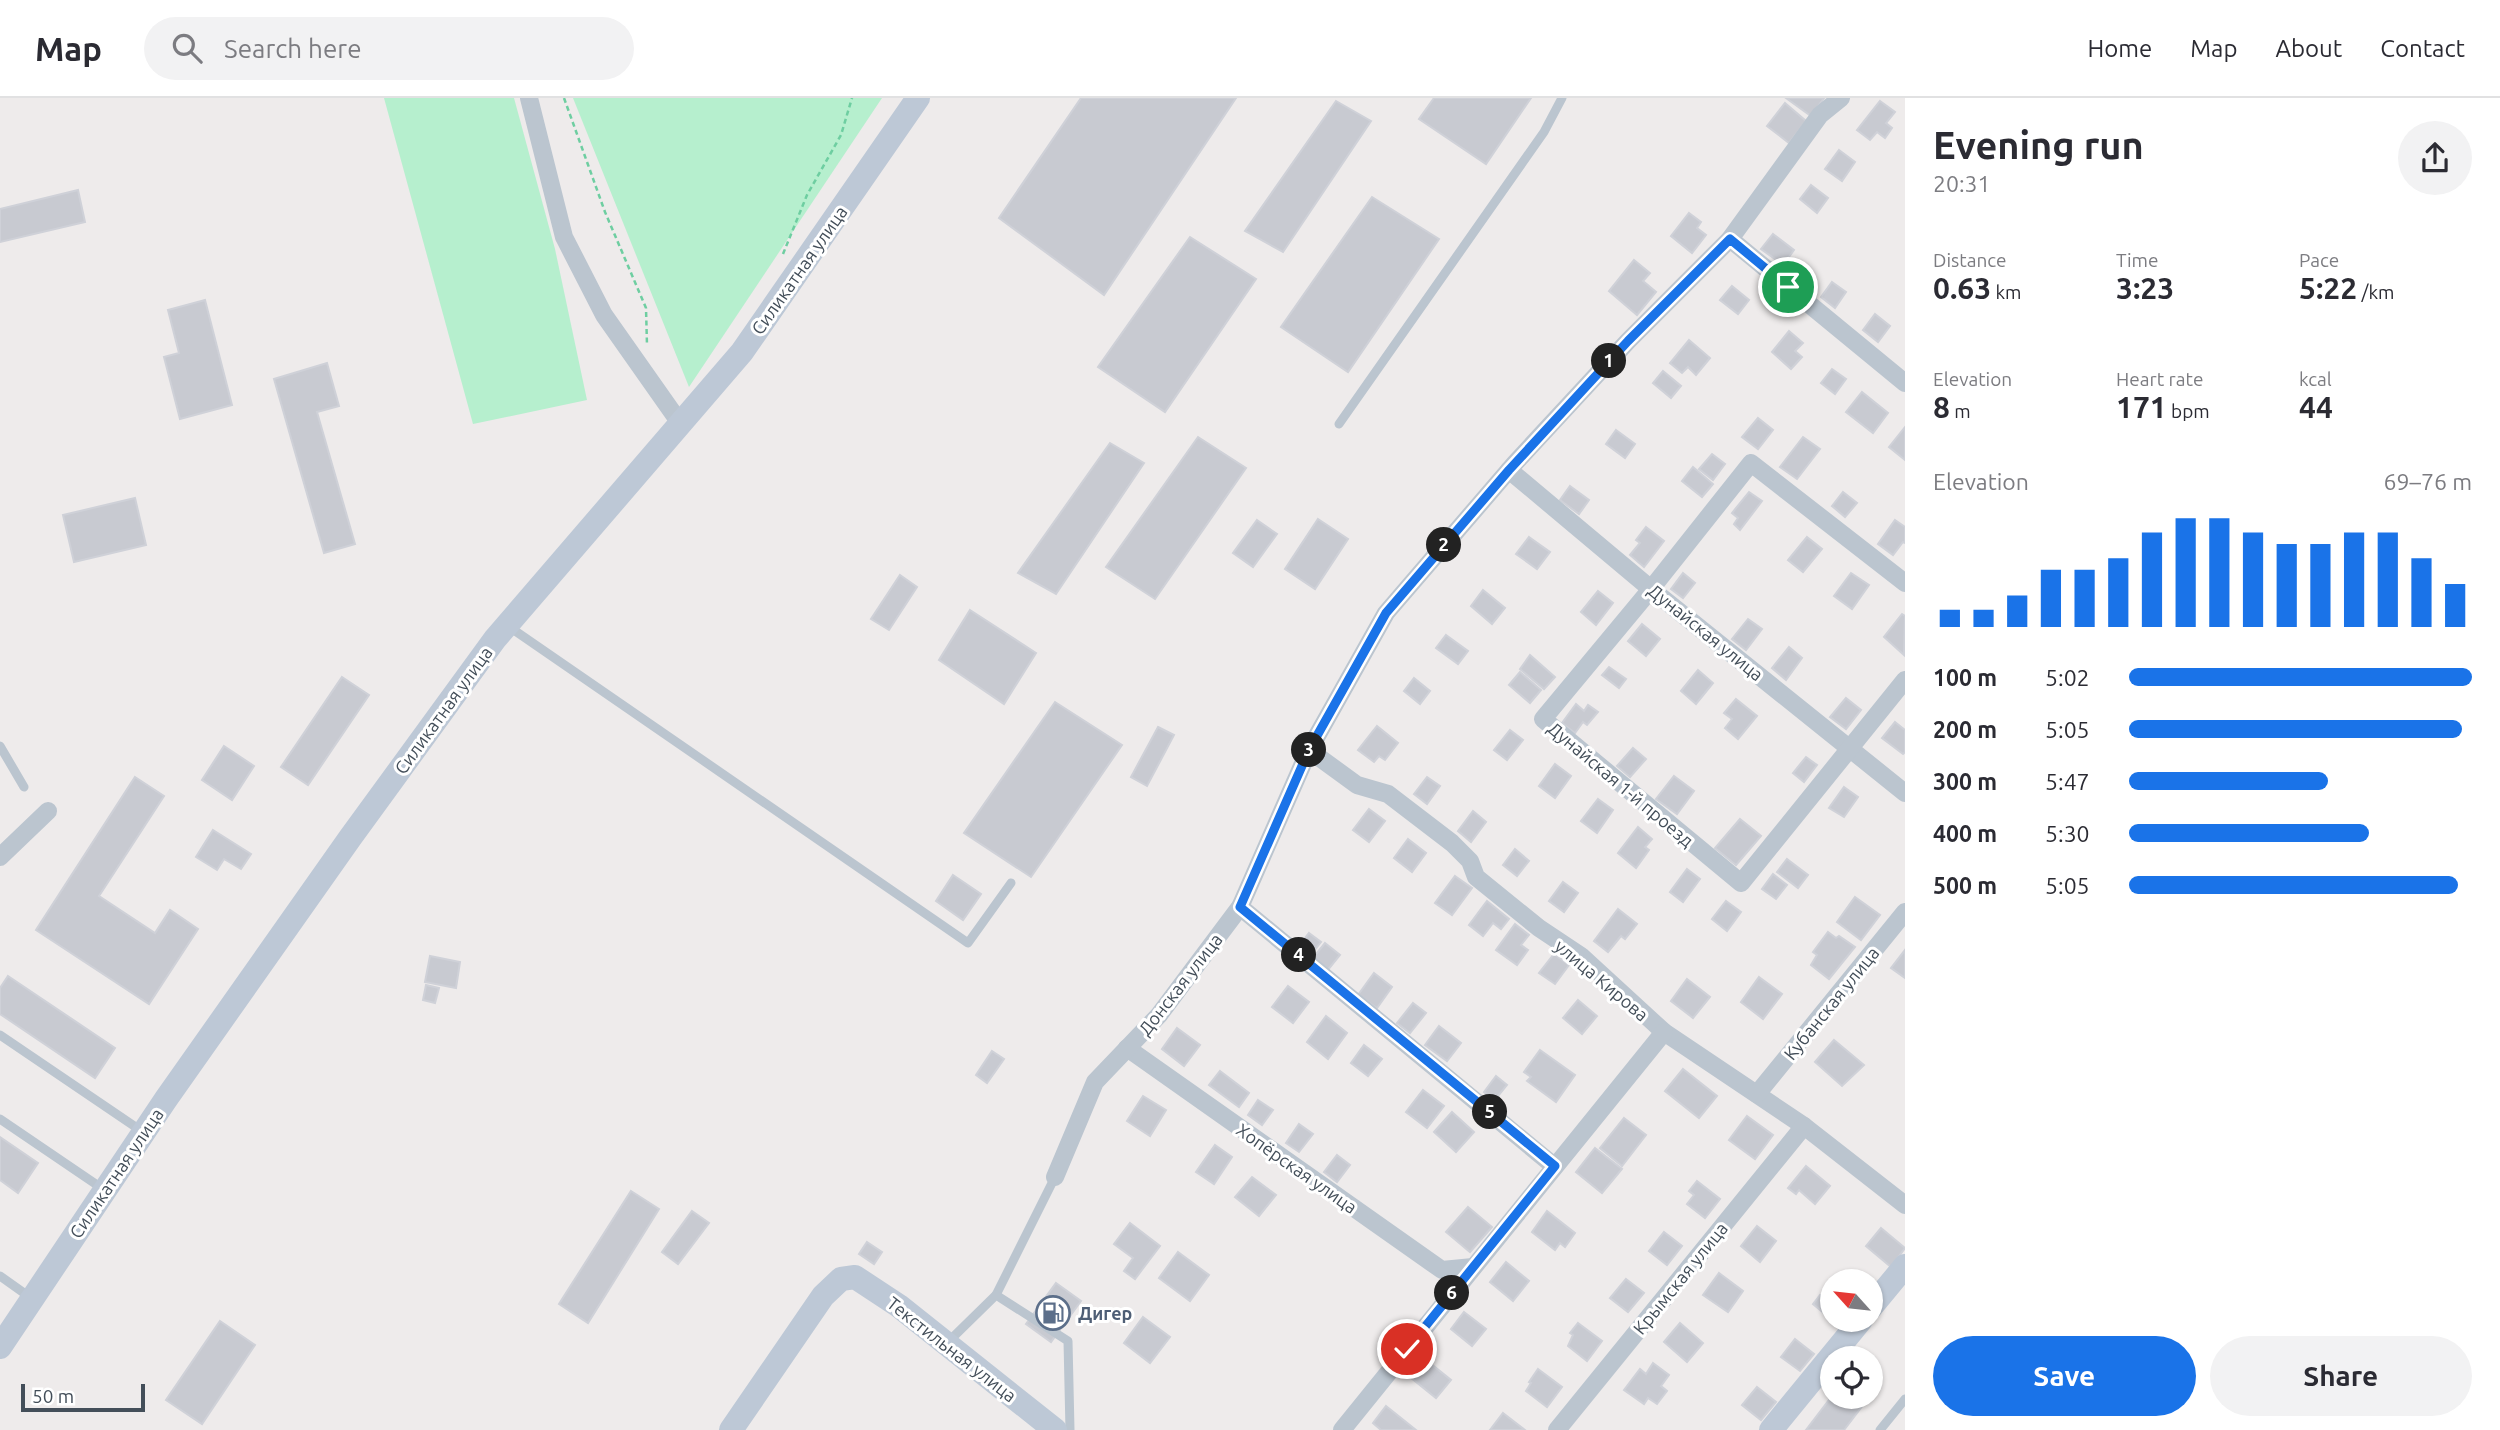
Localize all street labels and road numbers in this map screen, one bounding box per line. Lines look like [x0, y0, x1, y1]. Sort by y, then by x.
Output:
street label: Силикатная улица [747, 202, 851, 338]
street label: Дунайская улица [1644, 580, 1768, 684]
street label: Силикатная улица [390, 643, 496, 777]
street label: Дунайская 1-й проезд [1544, 717, 1698, 851]
street label: Донская улица [1134, 929, 1226, 1039]
street label: улица Кирова [1551, 935, 1653, 1025]
street label: Кубанская улица [1779, 943, 1883, 1063]
street label: Силикатная улица [65, 1104, 167, 1242]
street label: Хопёрская улица [1233, 1119, 1361, 1217]
street label: Крымская улица [1629, 1218, 1731, 1338]
street label: Текстильная улица [884, 1292, 1020, 1406]

